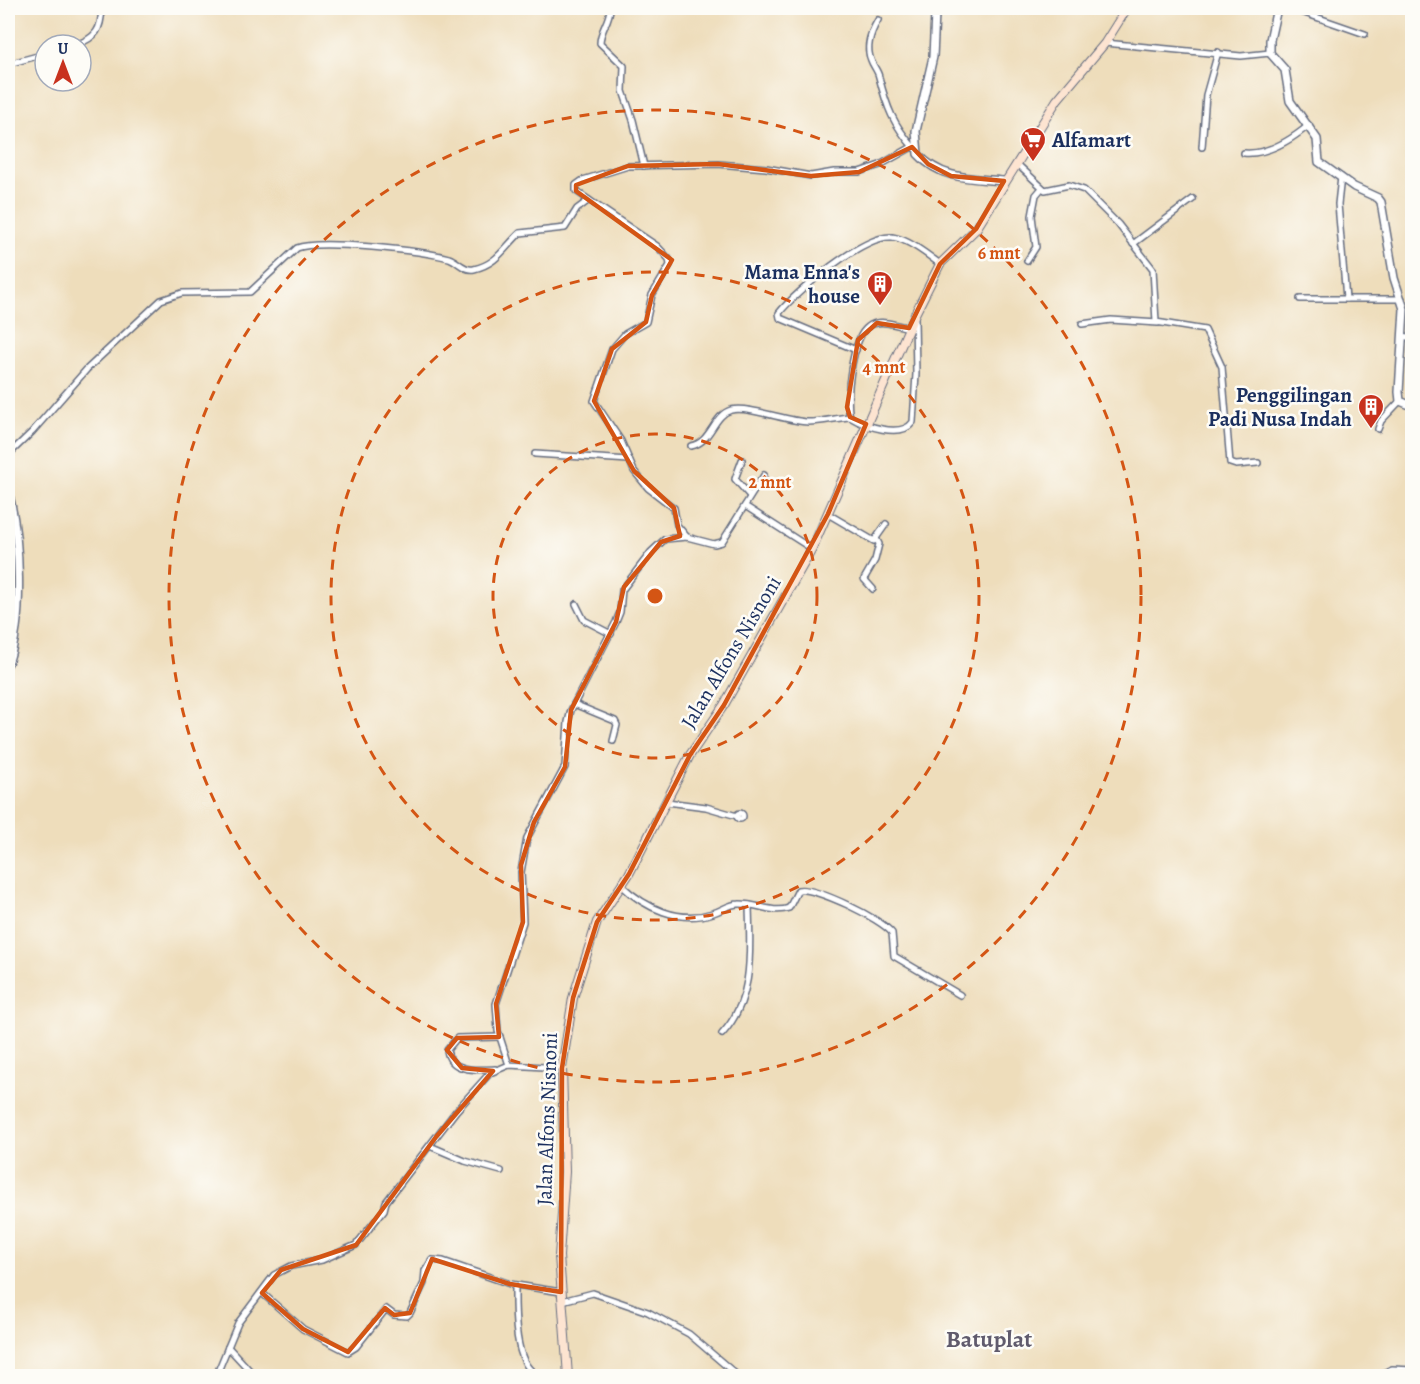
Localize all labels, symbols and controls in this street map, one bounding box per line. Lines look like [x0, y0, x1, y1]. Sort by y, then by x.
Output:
north arrow [33, 33, 93, 93]
text: U [58, 38, 69, 60]
supermarket icon: Alfamart [1018, 125, 1048, 163]
place label: Alfamart [1051, 126, 1131, 154]
text: 6 mnt [978, 241, 1020, 265]
place label: Mama Enna's house [744, 258, 860, 310]
building icon: Mama Enna's house [865, 269, 895, 307]
text: 4 mnt [863, 355, 905, 379]
place label: Penggilingan Padi Nusa Indah [1208, 381, 1352, 433]
building icon: Penggilingan Padi Nusa Indah [1356, 392, 1386, 430]
text: 2 mnt [748, 470, 792, 494]
street label: Jalan Alfons Nisnoni [674, 570, 788, 734]
centre of rings [645, 586, 665, 606]
street label: Jalan Alfons Nisnoni [530, 1032, 564, 1206]
district label: Batuplat [946, 1323, 1032, 1355]

